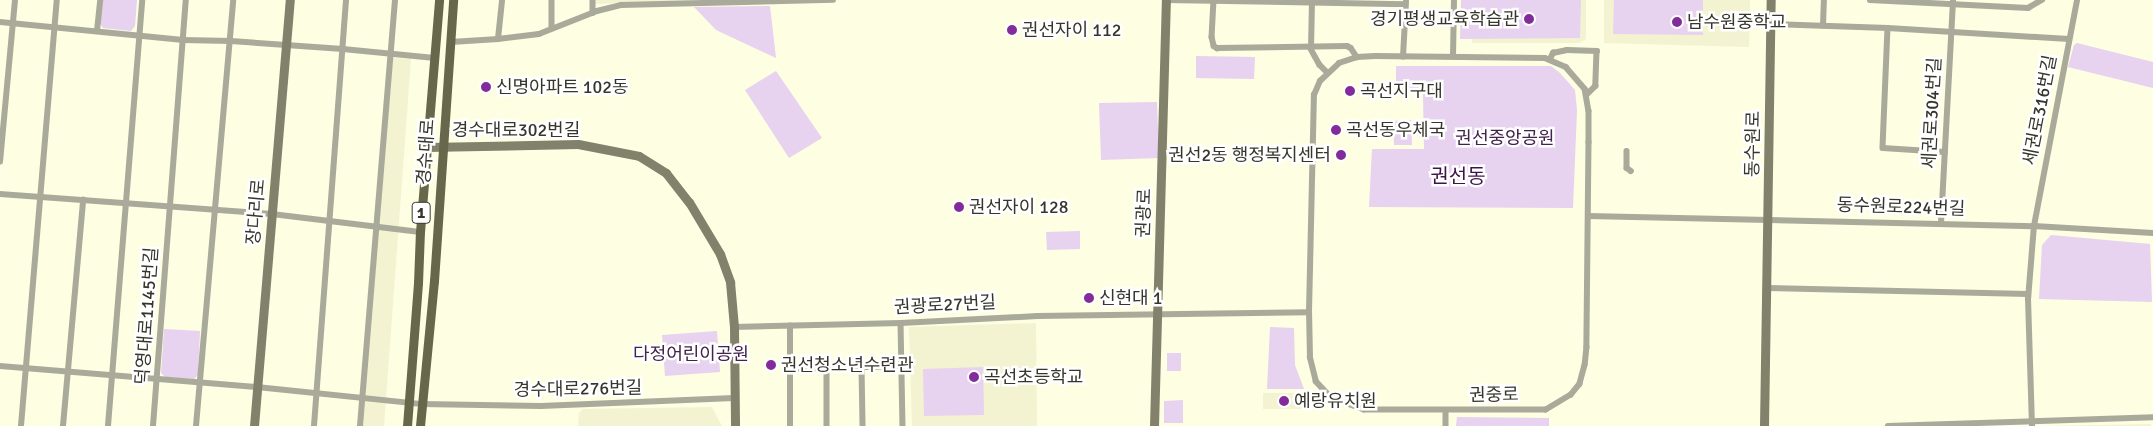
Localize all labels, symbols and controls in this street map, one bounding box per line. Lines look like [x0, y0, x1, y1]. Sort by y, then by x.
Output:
place label: 경기평생교육학습관 [1370, 8, 1519, 30]
place label: 남수원중학교 [1687, 11, 1786, 33]
marker: 경기평생교육학습관 [1523, 13, 1535, 25]
marker: 남수원중학교 [1671, 16, 1683, 28]
place label: 권선자이 112 [1022, 19, 1121, 41]
marker: 권선자이 112 [1006, 24, 1018, 36]
street label: 세권로316번길 [2019, 53, 2061, 167]
street label: 세권로304번길 [1918, 57, 1946, 169]
place label: 신명아파트 102동 [496, 76, 628, 98]
place label: 곡선지구대 [1360, 80, 1443, 102]
marker: 신명아파트 102동 [480, 81, 492, 93]
marker: 곡선지구대 [1344, 85, 1356, 97]
street label: 동수원로 [1742, 111, 1764, 177]
street label: 경수대로 [413, 118, 439, 186]
street label: 경수대로302번길 [452, 119, 580, 141]
place label: 곡선동우체국 [1346, 119, 1445, 141]
marker: 곡선동우체국 [1330, 124, 1342, 136]
park label: 권선중앙공원 [1455, 127, 1555, 149]
place label: 권선2동 행정복지센터 [1168, 144, 1331, 166]
marker: 권선2동 행정복지센터 [1335, 149, 1347, 161]
district label: 권선동 [1430, 164, 1486, 188]
street label: 장다리로 [242, 178, 270, 246]
street label: 권광로 [1132, 188, 1156, 238]
street label: 동수원로224번길 [1836, 194, 1966, 220]
place label: 권선자이 128 [969, 196, 1068, 218]
road number: 1 [411, 200, 431, 227]
marker: 권선자이 128 [953, 201, 965, 213]
street label: 덕영대로1145번길 [131, 246, 163, 386]
place label: 신현대 1 [1099, 287, 1162, 309]
street label: 권광로27번길 [893, 292, 997, 318]
marker: 신현대 1 [1083, 292, 1095, 304]
park label: 다정어린이공원 [633, 343, 749, 365]
place label: 권선청소년수련관 [781, 354, 913, 376]
marker: 권선청소년수련관 [765, 359, 777, 371]
place label: 곡선초등학교 [984, 366, 1083, 388]
marker: 곡선초등학교 [968, 371, 980, 383]
street label: 경수대로276번길 [514, 377, 642, 401]
street label: 권중로 [1469, 384, 1519, 406]
place label: 예랑유치원 [1294, 390, 1377, 412]
marker: 예랑유치원 [1278, 395, 1290, 407]

